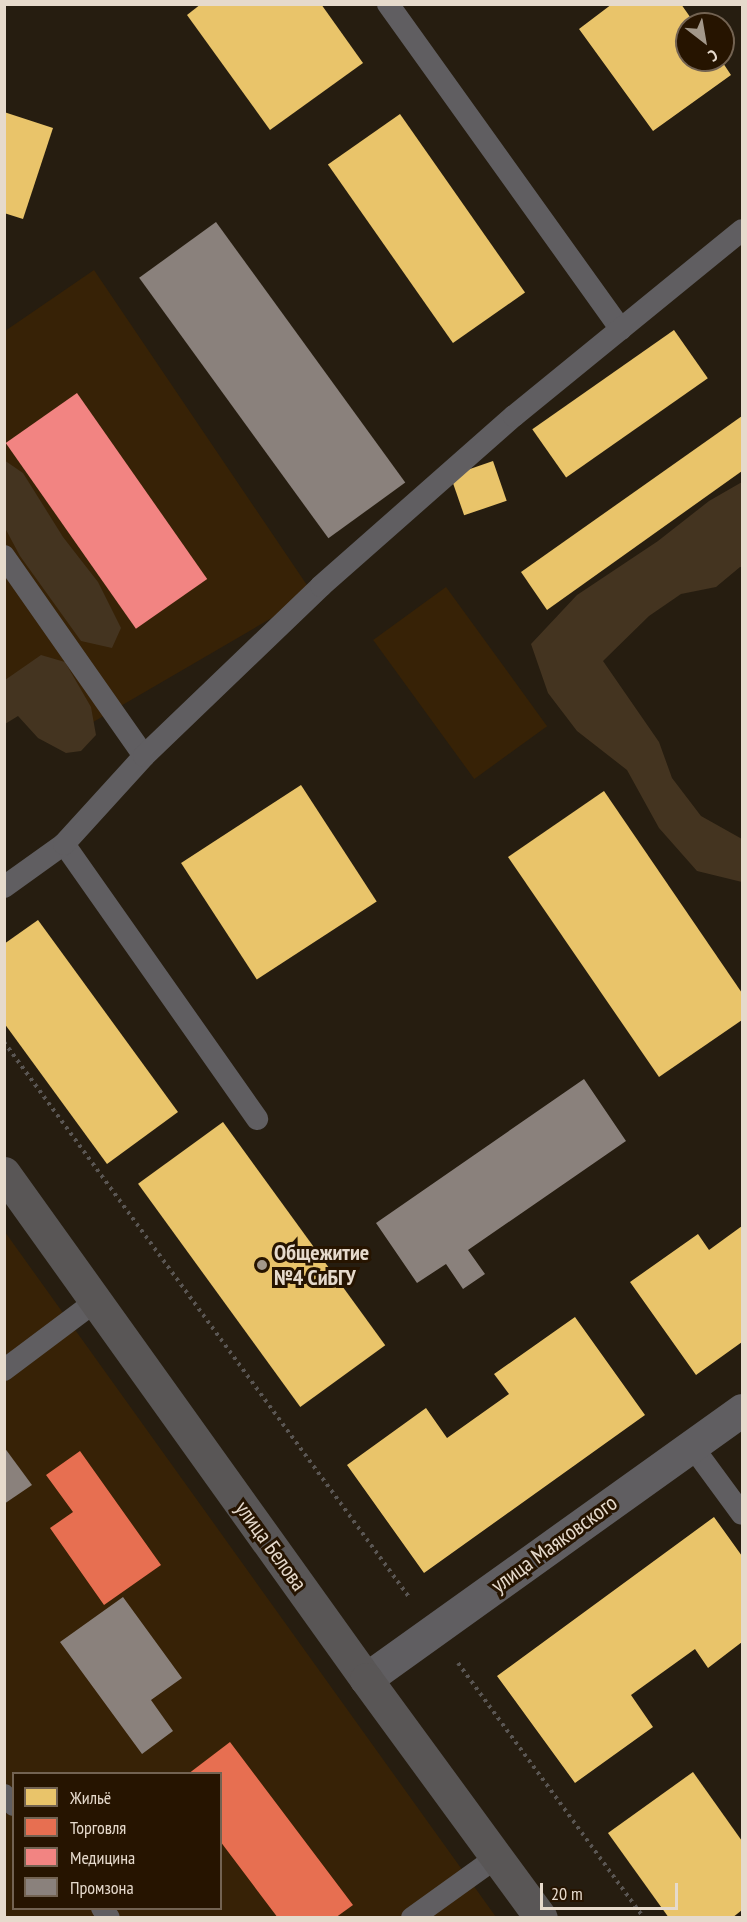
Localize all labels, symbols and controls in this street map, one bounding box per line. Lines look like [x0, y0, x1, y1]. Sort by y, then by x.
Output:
north arrow [675, 12, 735, 72]
text: С [705, 45, 722, 66]
place label: Общежитие №4 СиБГУ [274, 1239, 369, 1290]
marker: Общежитие №4 СиБГУ [255, 1258, 269, 1272]
street label: улица Маяковского [486, 1489, 622, 1599]
street label: улица Белова [230, 1496, 312, 1596]
legend [12, 1772, 222, 1910]
text: Жильё [70, 1786, 111, 1809]
text: Торговля [70, 1816, 126, 1839]
text: Медицина [70, 1846, 135, 1869]
scale bar [543, 1871, 681, 1909]
text: Промзона [70, 1876, 134, 1899]
text: 20 m [551, 1882, 583, 1905]

